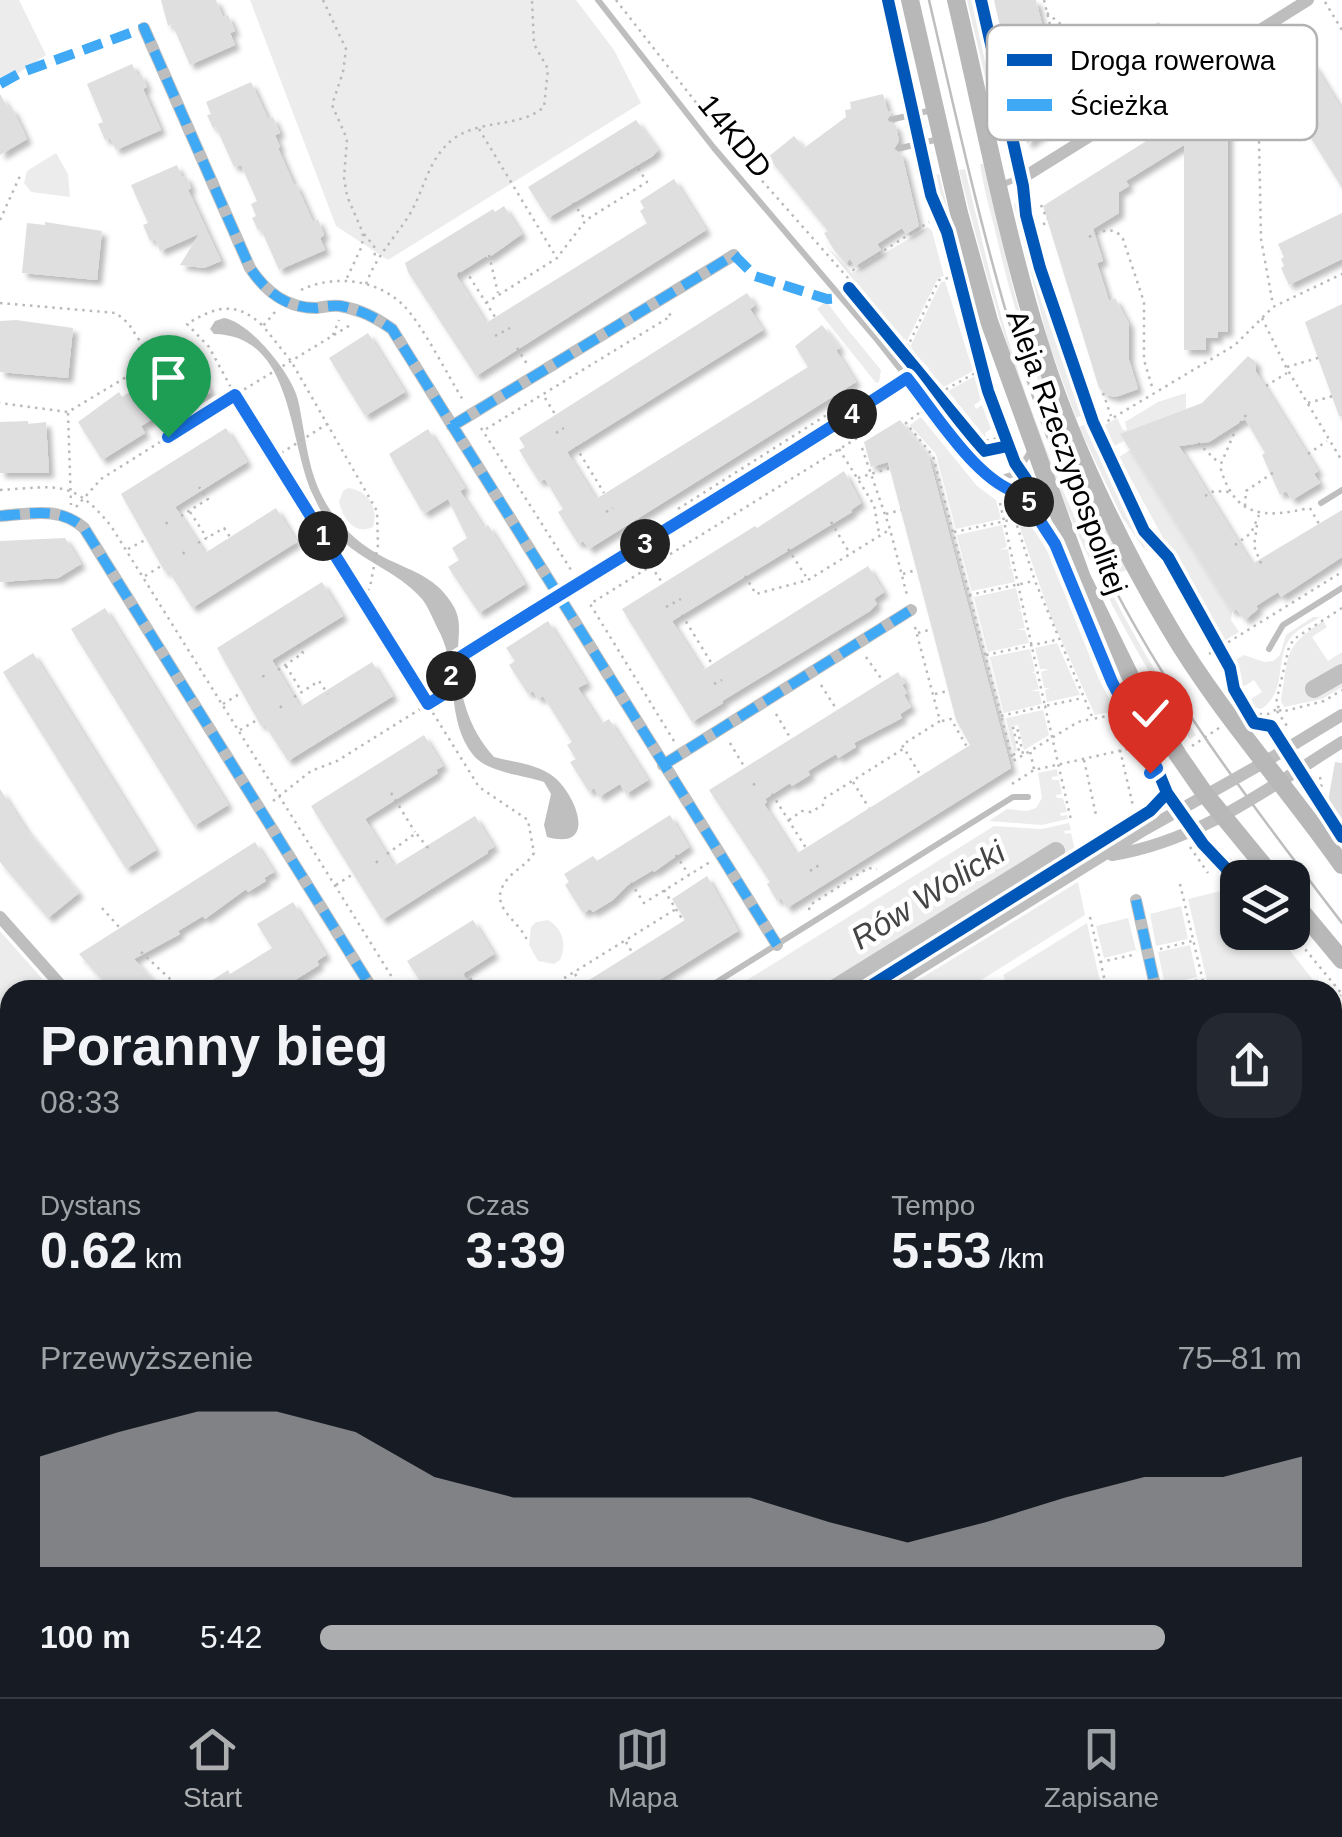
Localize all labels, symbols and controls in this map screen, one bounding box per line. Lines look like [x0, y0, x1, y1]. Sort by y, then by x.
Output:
legend [987, 25, 1317, 140]
text: Droga rowerowa [1070, 45, 1276, 76]
street label: 14KDD [692, 88, 778, 184]
text: Ścieżka [1070, 89, 1168, 121]
street label: Aleja Rzeczypospolitej [1000, 305, 1134, 599]
pin [126, 335, 211, 438]
icon: arrive [141, 350, 196, 405]
pin: 4 [827, 389, 877, 439]
text: 4 [844, 398, 860, 429]
pin: 5 [1004, 477, 1054, 527]
text: 5 [1021, 486, 1037, 517]
pin: 1 [298, 511, 348, 561]
pin: 3 [620, 519, 670, 569]
text: 1 [315, 520, 331, 551]
text: 3 [637, 528, 653, 559]
pin: 2 [426, 651, 476, 701]
text: 2 [443, 660, 459, 691]
pin [1108, 671, 1193, 774]
icon: check [1123, 686, 1178, 741]
water label: Rów Wolicki [845, 833, 1012, 956]
map controls [1220, 860, 1310, 950]
button: layers [1220, 860, 1310, 950]
button: share [1197, 1013, 1302, 1118]
text: Poranny bieg [40, 1015, 388, 1077]
text: 08:33 [40, 1084, 120, 1120]
text: Dystans [40, 1190, 141, 1221]
text: Czas [466, 1190, 529, 1221]
text: Tempo [891, 1190, 975, 1221]
text: 0.62 [40, 1223, 137, 1279]
text: 3:39 [466, 1223, 566, 1279]
text: 5:53 [891, 1223, 991, 1279]
text: km [137, 1243, 182, 1274]
text: /km [991, 1243, 1044, 1274]
text: Przewyższenie [40, 1340, 253, 1376]
text: 75–81 m [1177, 1340, 1302, 1376]
text: 100 m [40, 1619, 131, 1655]
text: 5:42 [200, 1619, 262, 1655]
tab: Start [183, 1722, 242, 1814]
tab: Mapa [608, 1722, 678, 1814]
tab: Zapisane [1044, 1722, 1159, 1814]

